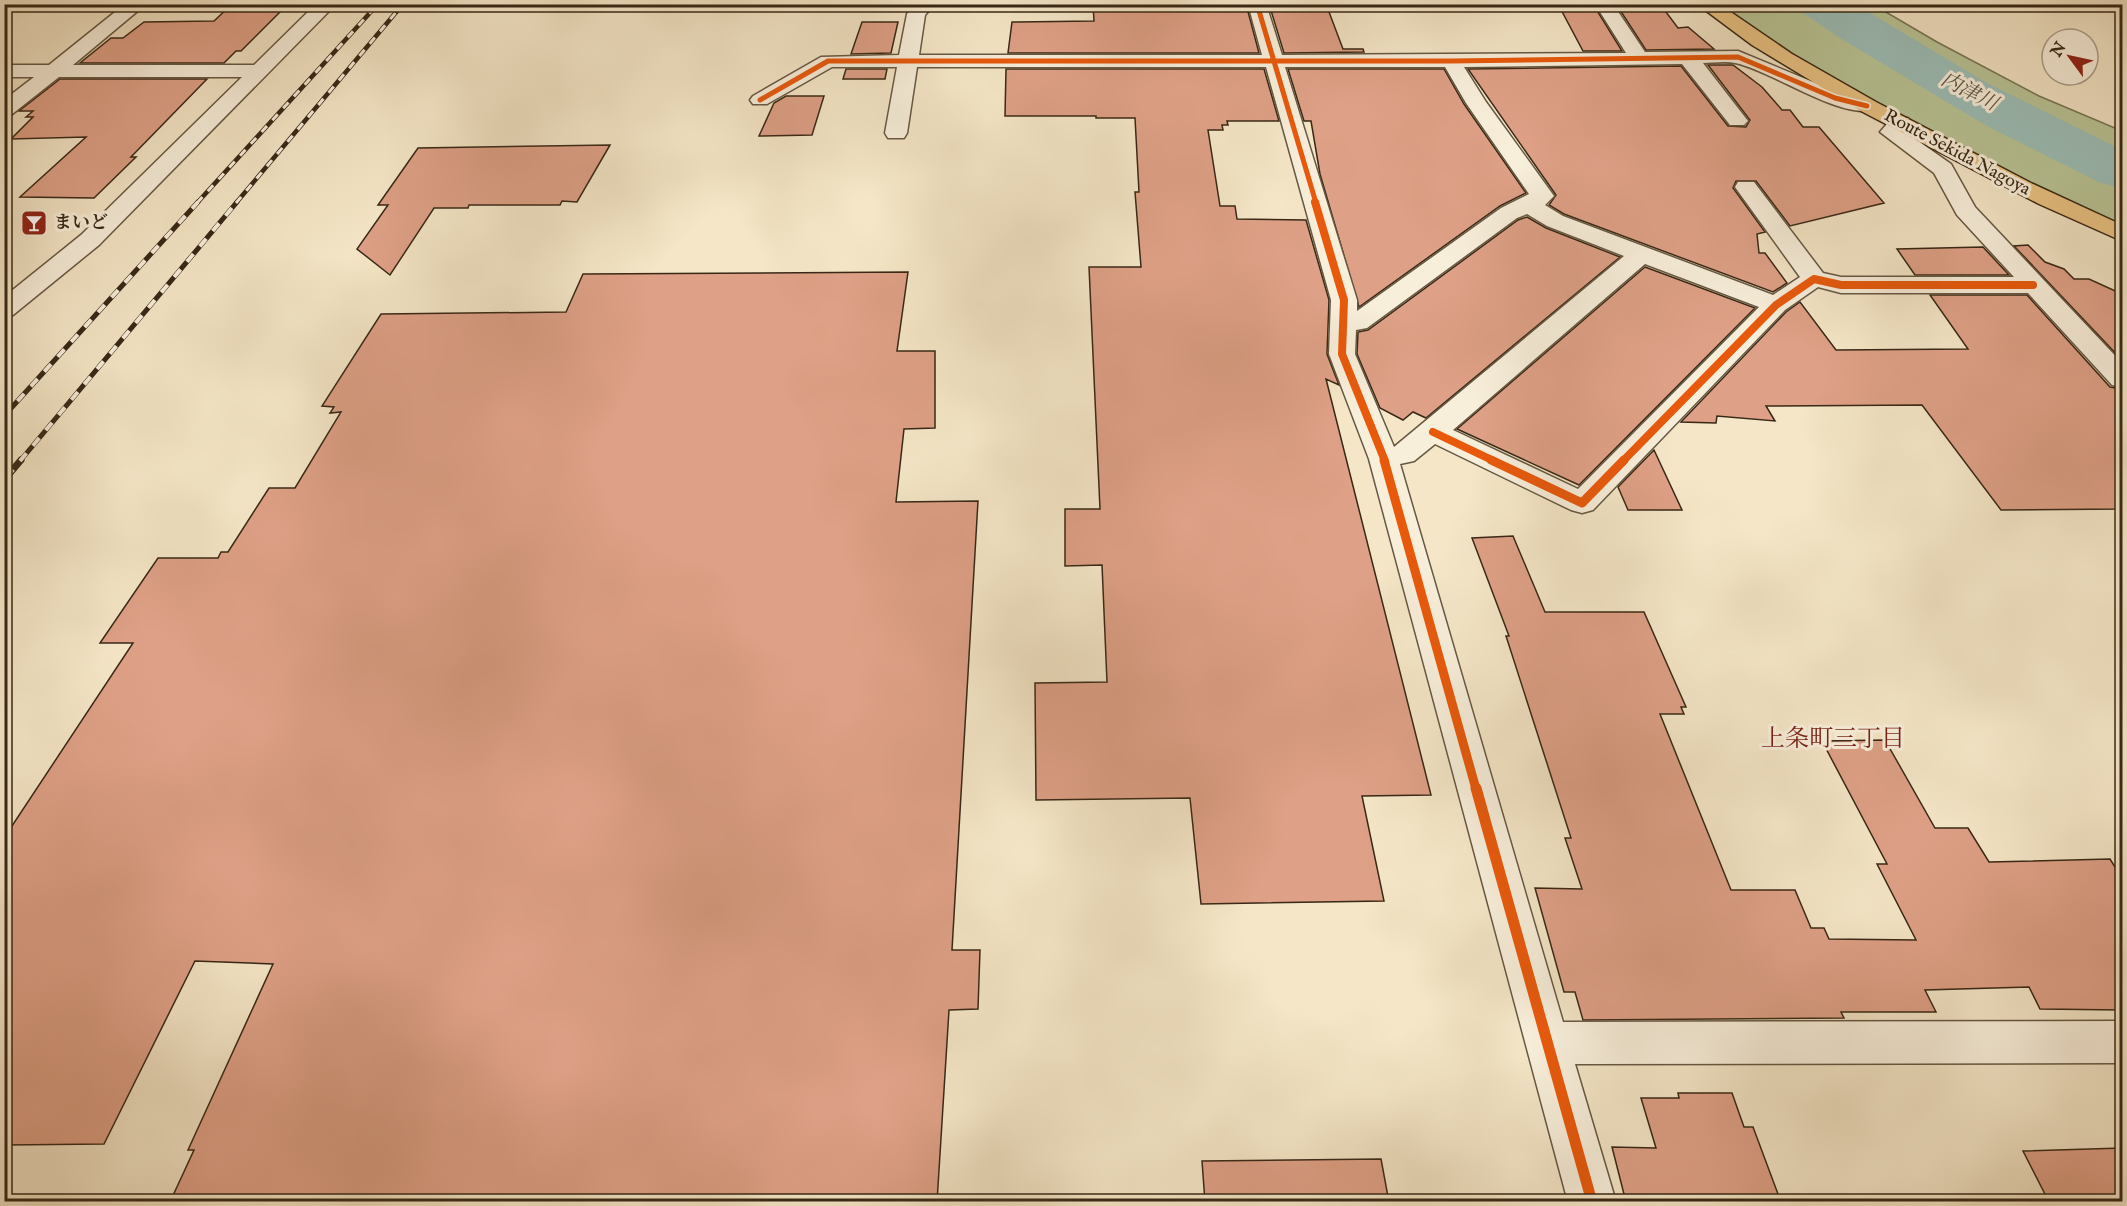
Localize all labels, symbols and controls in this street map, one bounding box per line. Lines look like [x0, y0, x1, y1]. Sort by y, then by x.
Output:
north arrow [2040, 27, 2100, 87]
text: N [2046, 39, 2071, 62]
water label: 内津川 [1937, 67, 2003, 118]
street label: Route Sekida Nagoya [1880, 105, 2034, 201]
bar icon: まいど [19, 208, 49, 238]
place label: まいど [54, 212, 108, 235]
district label: 上条町三丁目 [1761, 724, 1905, 755]

